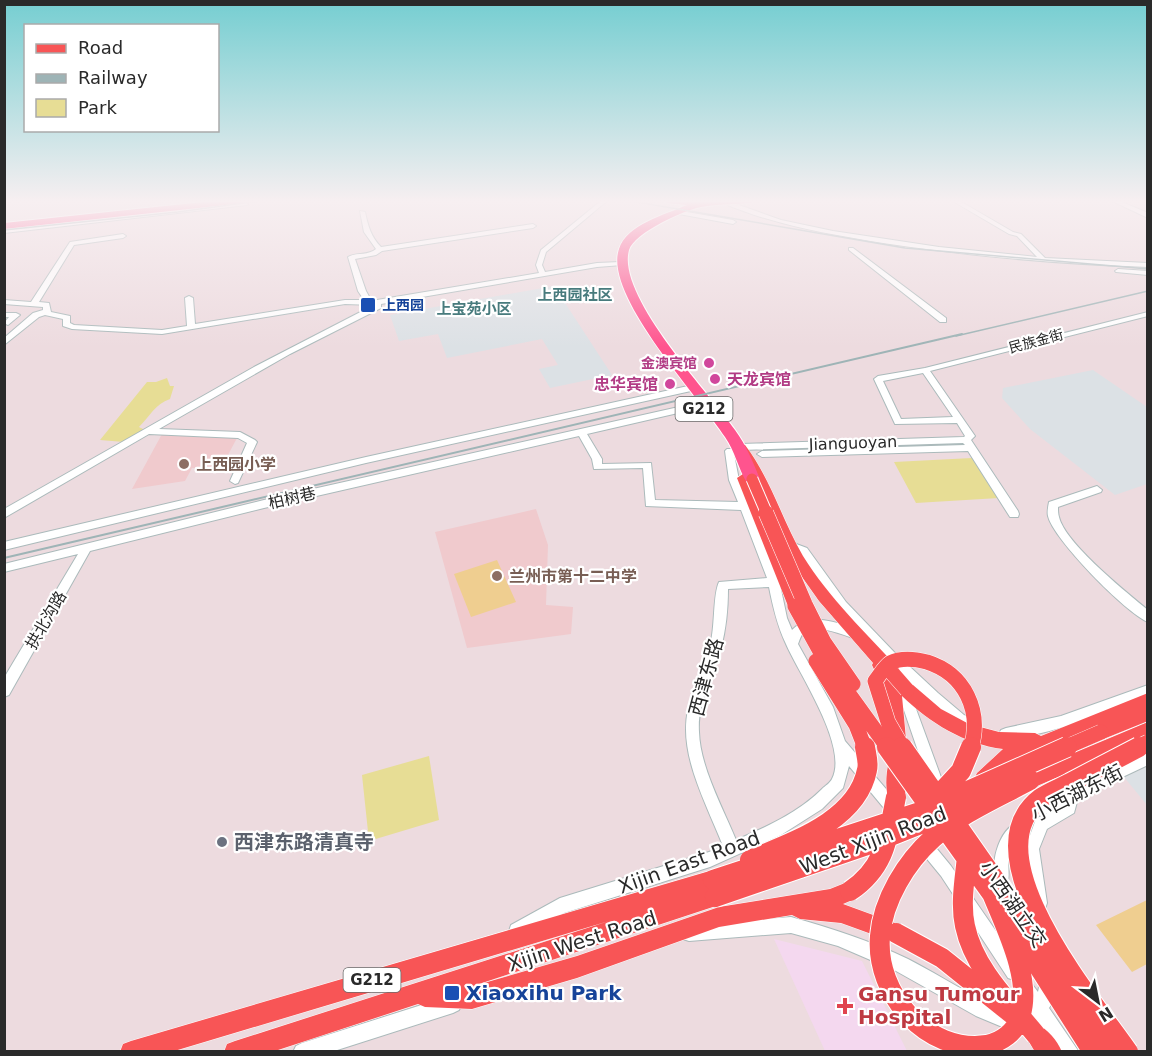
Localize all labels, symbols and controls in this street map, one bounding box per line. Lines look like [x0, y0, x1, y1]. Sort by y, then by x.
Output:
legend [24, 24, 219, 132]
text: Road [78, 37, 123, 58]
text: Railway [78, 67, 148, 88]
text: Park [78, 97, 117, 118]
district label: 上西园社区 [537, 286, 613, 304]
marker: 上西园 [359, 296, 377, 314]
place label: 上西园 [382, 297, 424, 313]
district label: 上宝苑小区 [436, 300, 512, 318]
street label: 民族金街 [1007, 326, 1065, 356]
place label: 金澳宾馆 [641, 355, 697, 371]
marker: 金澳宾馆 [702, 356, 716, 370]
place label: 天龙宾馆 [727, 370, 791, 389]
marker: 天龙宾馆 [708, 372, 722, 386]
place label: 忠华宾馆 [594, 375, 658, 394]
marker: 忠华宾馆 [663, 377, 677, 391]
road number: G212 [676, 397, 732, 421]
street label: Jianguoyan [807, 432, 898, 454]
place label: 上西园小学 [196, 455, 276, 474]
marker: 上西园小学 [177, 457, 191, 471]
street label: 柏树巷 [266, 483, 318, 513]
place label: 兰州市第十二中学 [509, 567, 637, 586]
marker: 兰州市第十二中学 [490, 569, 504, 583]
street label: 拱北沟路 [22, 588, 70, 652]
street label: 西津东路 [684, 635, 728, 719]
street label: 小西湖东街 [1027, 760, 1127, 826]
street label: West Xijin Road [796, 801, 950, 879]
street label: Xijin East Road [615, 825, 763, 899]
place label: 西津东路清真寺 [234, 830, 374, 854]
marker: 西津东路清真寺 [215, 835, 229, 849]
street label: 小西湖立交 [974, 856, 1052, 952]
street label: Xijin West Road [505, 906, 659, 976]
road number: G212 [344, 968, 400, 992]
north arrow [1068, 972, 1128, 1032]
place label: Xiaoxihu Park [466, 981, 622, 1005]
place label: Gansu Tumour Hospital [858, 982, 1020, 1029]
marker: Xiaoxihu Park [443, 984, 461, 1002]
marker: Gansu Tumour Hospital [836, 997, 854, 1015]
text: N [1095, 1003, 1116, 1026]

